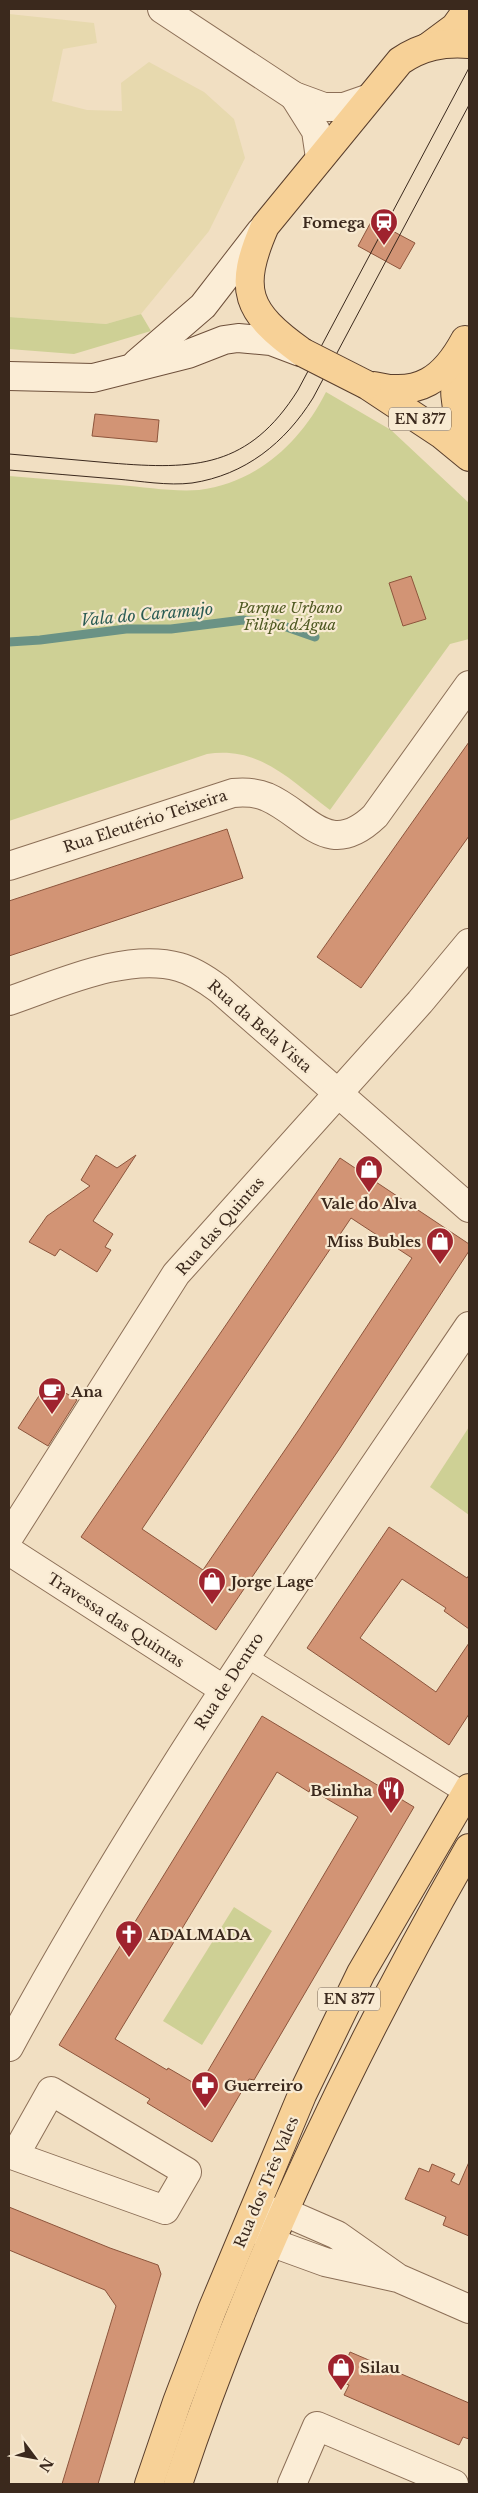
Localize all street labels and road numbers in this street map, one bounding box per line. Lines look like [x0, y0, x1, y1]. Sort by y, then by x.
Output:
road number: EN 377 [389, 408, 451, 430]
street label: Rua Eleutério Teixeira [61, 785, 230, 856]
street label: Rua da Bela Vista [204, 976, 316, 1077]
street label: Rua das Quintas [172, 1173, 268, 1279]
street label: Travessa das Quintas [44, 1569, 188, 1672]
street label: Rua de Dentro [191, 1629, 268, 1733]
road number: EN 377 [318, 1988, 380, 2010]
street label: Rua dos Três Vales [230, 2113, 302, 2251]

